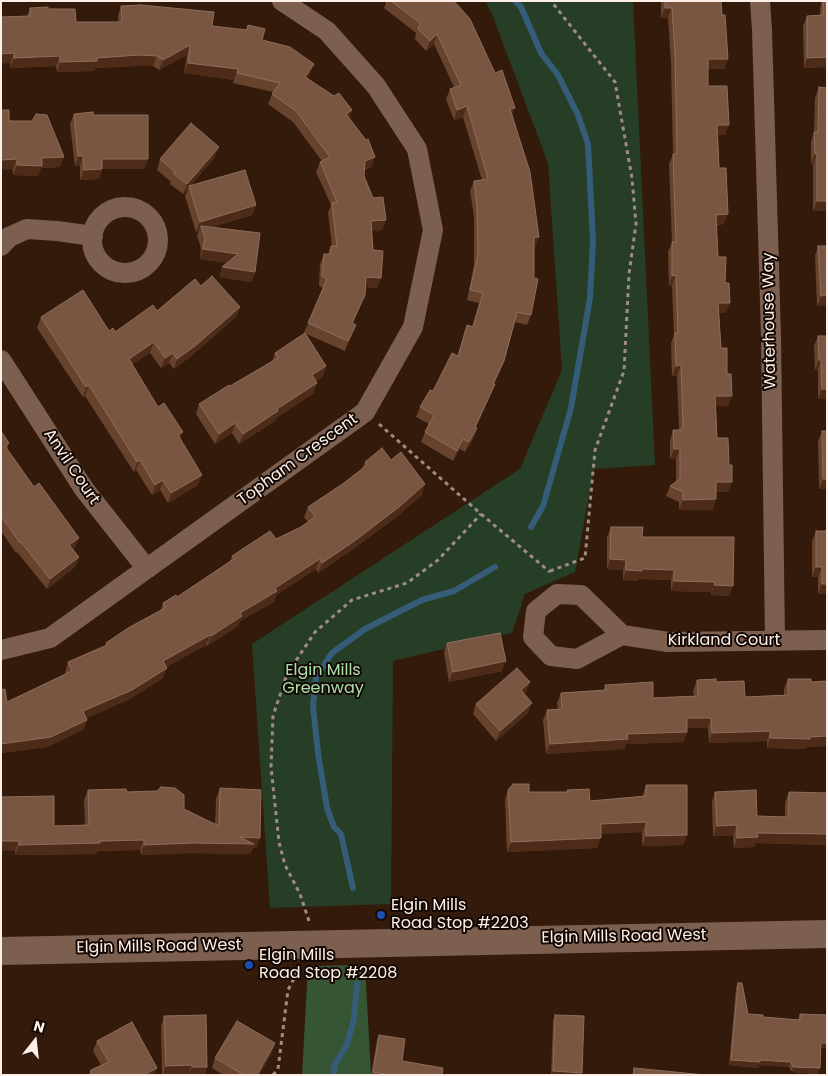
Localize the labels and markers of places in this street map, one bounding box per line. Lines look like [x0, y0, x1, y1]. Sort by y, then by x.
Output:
place label: Elgin Mills Road Stop #2203 [391, 896, 529, 934]
marker: Elgin Mills Road Stop #2203 [375, 909, 387, 921]
place label: Elgin Mills Road Stop #2208 [259, 946, 397, 984]
marker: Elgin Mills Road Stop #2208 [243, 959, 255, 971]

